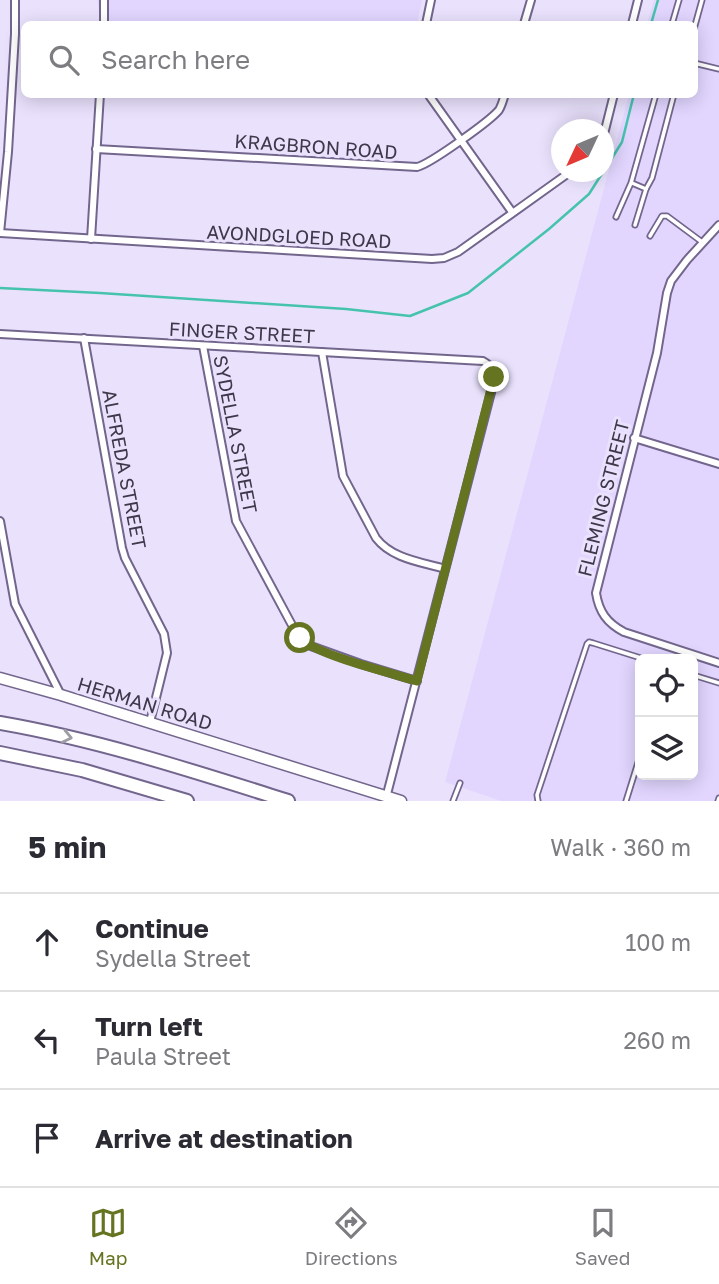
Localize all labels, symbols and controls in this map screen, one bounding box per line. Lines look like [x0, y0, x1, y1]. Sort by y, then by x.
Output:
search box [21, 21, 698, 98]
icon: search [45, 41, 83, 79]
text: Search here [101, 44, 250, 75]
north arrow [551, 119, 614, 182]
street label: KRAGBRON ROAD [234, 129, 398, 163]
street label: AVONDGLOED ROAD [206, 220, 392, 252]
street label: FINGER STREET [168, 317, 316, 347]
street label: SYDELLA STREET [209, 353, 263, 515]
route end [478, 361, 509, 392]
street label: ALFREDA STREET [98, 387, 152, 551]
street label: FLEMING STREET [572, 417, 634, 579]
route start [284, 622, 315, 653]
map controls [635, 654, 698, 780]
button: locate [635, 654, 698, 717]
street label: HERMAN ROAD [75, 672, 215, 734]
button: layers [635, 717, 698, 780]
one-way arrow [61, 728, 73, 743]
text: 5 min [28, 829, 106, 865]
text: Walk · 360 m [550, 833, 691, 861]
text: Continue [95, 913, 209, 944]
icon: ahead [28, 923, 66, 961]
text: 100 m [625, 928, 691, 956]
text: Sydella Street [95, 944, 251, 972]
text: Turn left [95, 1011, 203, 1042]
icon: left [28, 1021, 66, 1059]
text: 260 m [623, 1026, 691, 1054]
text: Paula Street [95, 1042, 231, 1070]
icon: arrive [28, 1119, 66, 1157]
text: Arrive at destination [95, 1123, 353, 1154]
tab: Map [89, 1204, 127, 1269]
tab: Directions [305, 1204, 398, 1269]
tab: Saved [575, 1204, 630, 1269]

